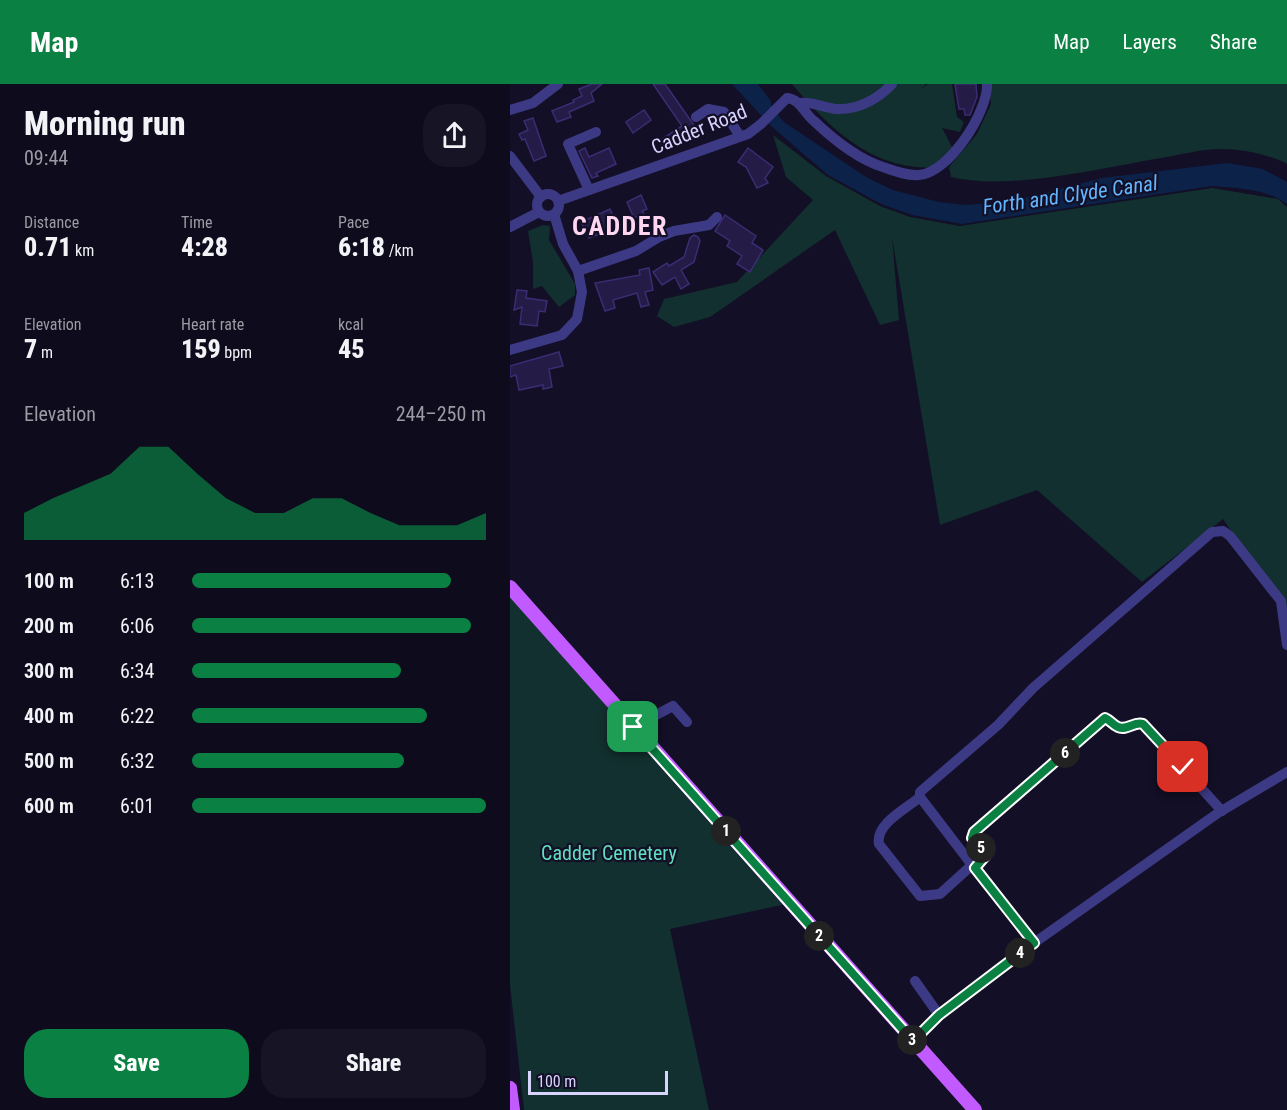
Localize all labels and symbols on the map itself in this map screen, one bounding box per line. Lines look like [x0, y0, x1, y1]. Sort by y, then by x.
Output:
street label: Cadder Road [648, 99, 750, 159]
water label: Forth and Clyde Canal [981, 171, 1159, 219]
district label: CADDER [572, 211, 668, 241]
pin [607, 701, 658, 752]
pin: 6 [1050, 738, 1080, 768]
pin [1157, 741, 1208, 792]
pin: 1 [711, 816, 741, 846]
pin: 5 [966, 833, 996, 863]
park label: Cadder Cemetery [541, 841, 677, 865]
pin: 2 [804, 921, 834, 951]
pin: 4 [1005, 938, 1035, 968]
pin: 3 [897, 1025, 927, 1055]
scale bar [528, 1068, 668, 1096]

